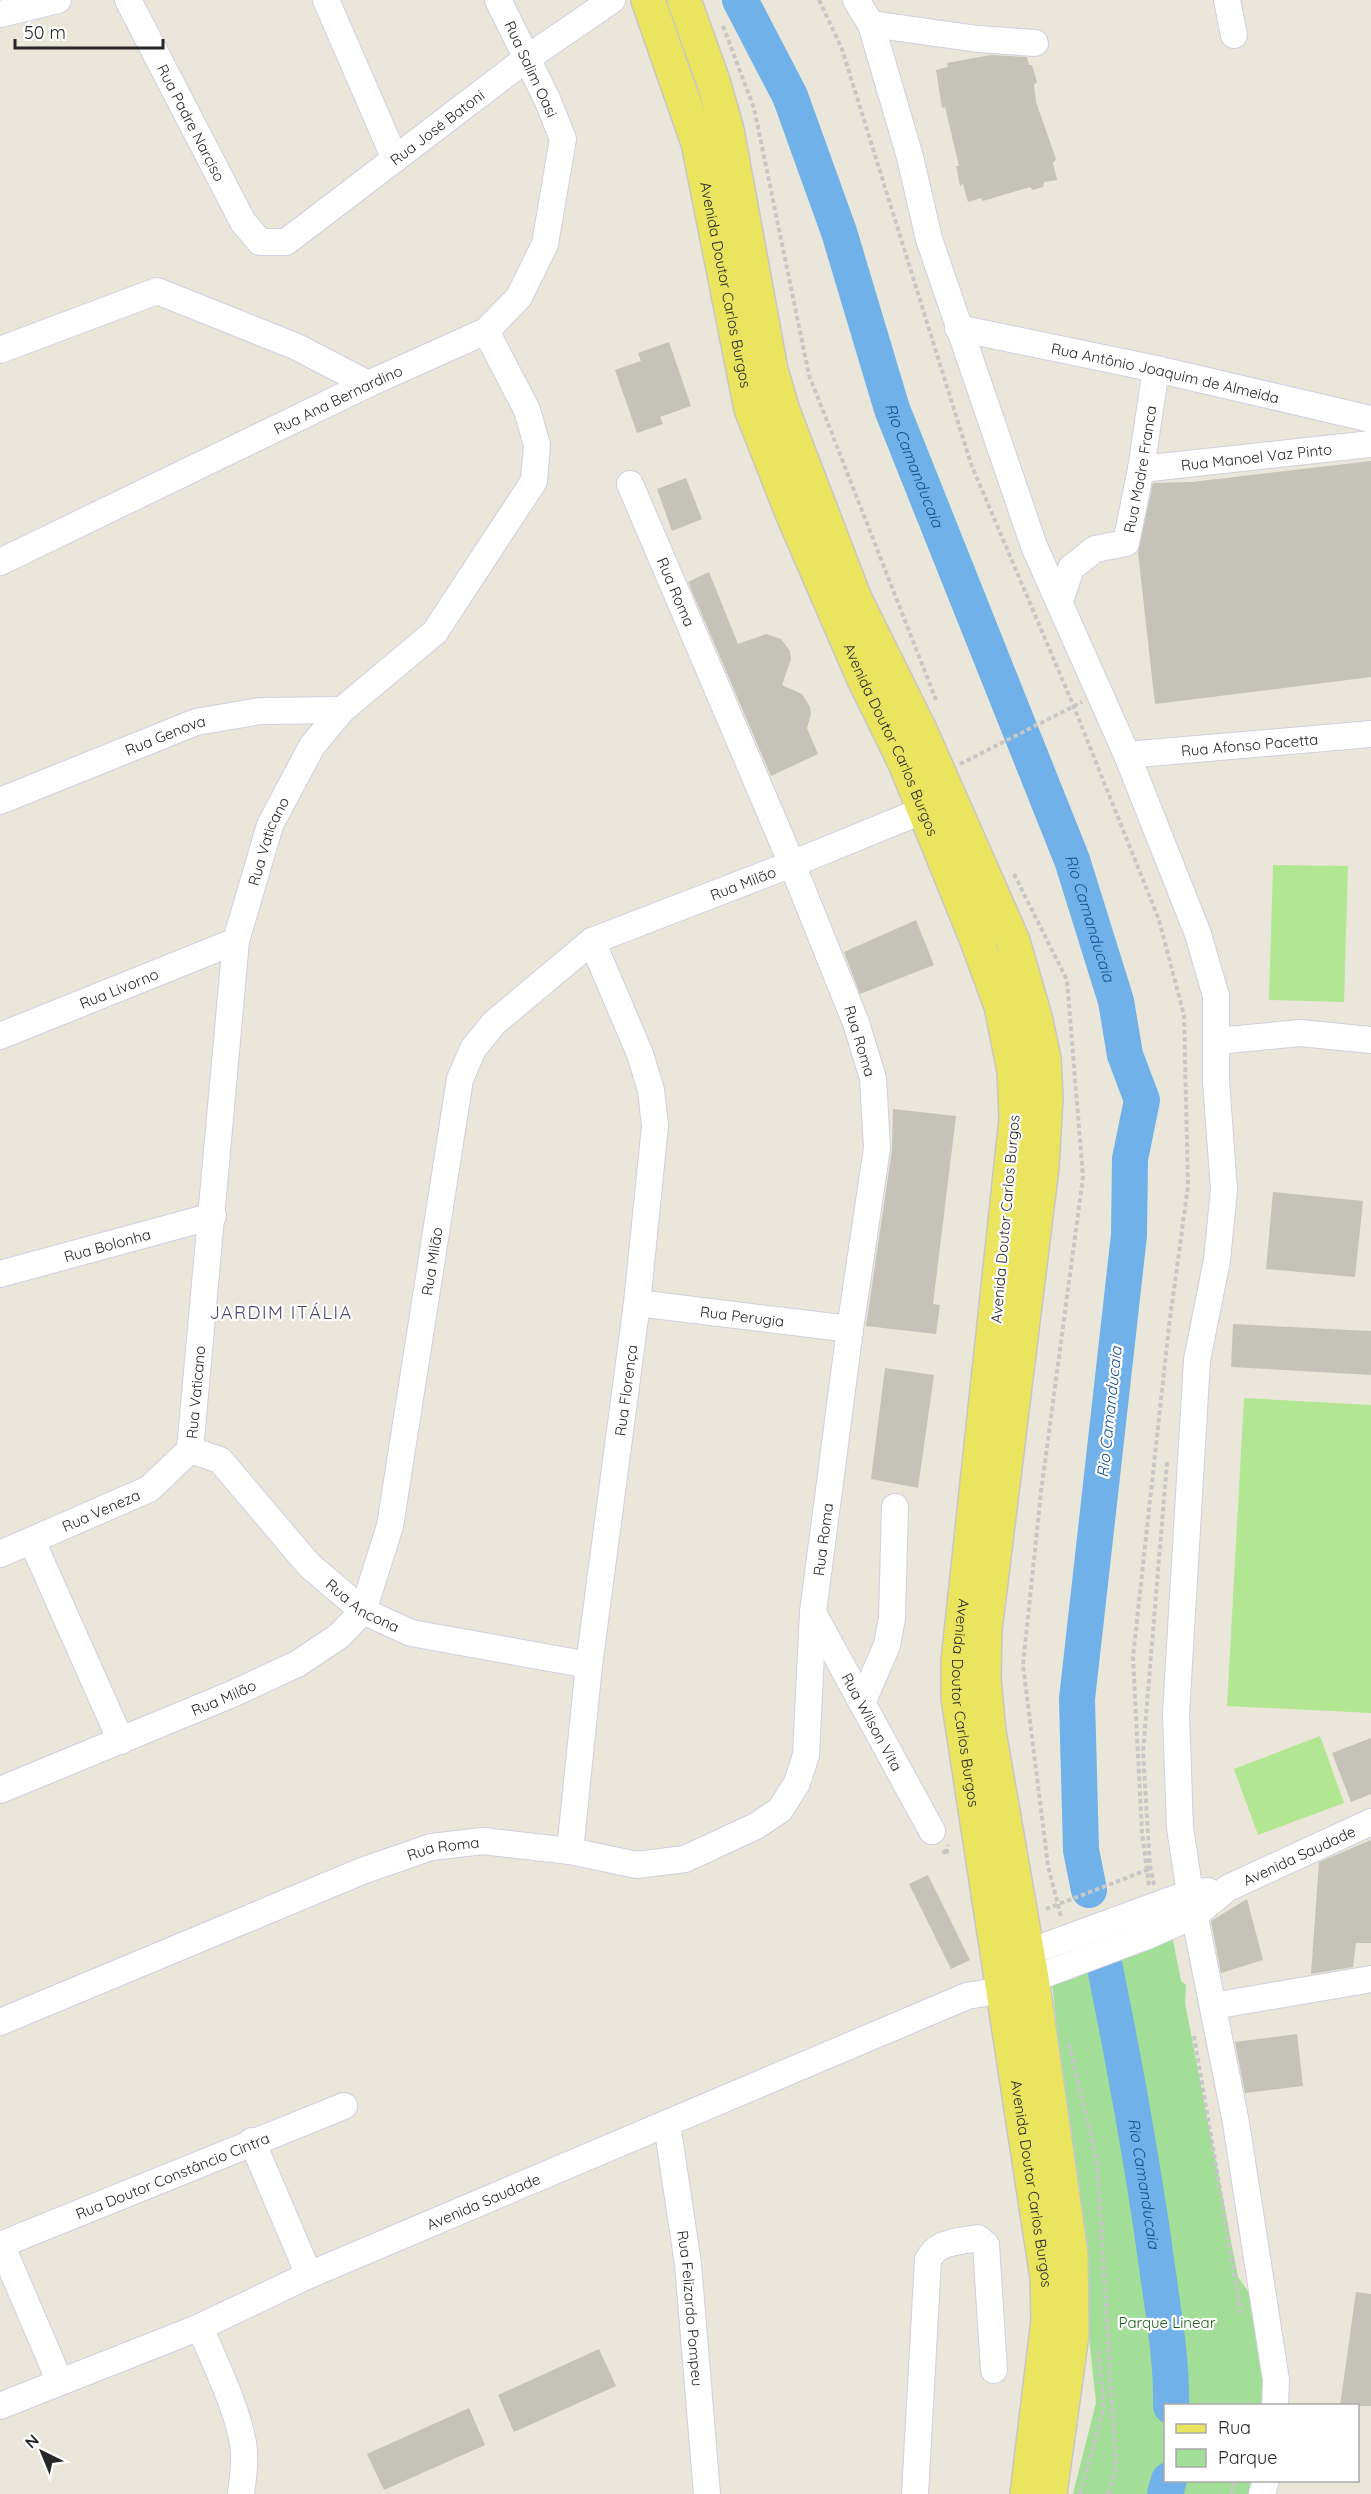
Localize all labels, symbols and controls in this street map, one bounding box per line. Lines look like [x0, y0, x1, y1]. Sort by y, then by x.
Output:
scale bar [15, 12, 164, 50]
street label: Rua Salim Oasi [500, 18, 562, 120]
text: 50 m [24, 21, 66, 44]
street label: Rua Padre Narciso [153, 61, 230, 184]
street label: Rua José Batoni [386, 85, 488, 169]
street label: Avenida Doutor Carlos Burgos [696, 180, 756, 389]
street label: Rua Antônio Joaquim de Almeida [1050, 338, 1281, 407]
street label: Rua Ana Bernardino [270, 360, 405, 438]
water label: Rio Camanducaia [881, 401, 949, 531]
street label: Rua Madre Franca [1119, 404, 1160, 535]
street label: Rua Manoel Vaz Pinto [1180, 439, 1333, 474]
street label: Rua Roma [653, 554, 699, 630]
street label: Avenida Doutor Carlos Burgos [840, 640, 943, 839]
street label: Rua Genova [122, 711, 207, 759]
street label: Rua Afonso Pacetta [1180, 729, 1319, 760]
street label: Rua Vaticano [243, 793, 293, 888]
water label: Rio Camanducaia [1061, 852, 1120, 985]
street label: Rua Milão [707, 862, 778, 904]
street label: Rua Livorno [77, 964, 161, 1013]
street label: Rua Roma [840, 1003, 880, 1079]
street label: Avenida Doutor Carlos Burgos [986, 1114, 1024, 1324]
street label: Rua Bolonha [62, 1224, 153, 1266]
street label: Rua Milão [417, 1226, 446, 1297]
district label: JARDIM ITÁLIA [209, 1301, 353, 1324]
street label: Rua Perugia [699, 1301, 785, 1330]
street label: Rua Florença [610, 1344, 641, 1437]
water label: Rio Camanducaia [1092, 1344, 1126, 1479]
street label: Rua Vaticano [182, 1345, 209, 1440]
street label: Rua Veneza [59, 1485, 143, 1535]
street label: Rua Roma [808, 1502, 837, 1577]
street label: Rua Ancona [322, 1574, 403, 1636]
street label: Avenida Doutor Carlos Burgos [949, 1598, 984, 1808]
street label: Rua Wilson Vita [838, 1669, 907, 1774]
street label: Rua Milão [188, 1675, 259, 1720]
street label: Avenida Saudade [1240, 1821, 1358, 1889]
street label: Rua Roma [404, 1832, 480, 1864]
street label: Avenida Doutor Carlos Burgos [1007, 2079, 1057, 2288]
water label: Rio Camanducaia [1124, 2116, 1165, 2251]
street label: Rua Doutor Constâncio Cintra [73, 2128, 272, 2223]
street label: Avenida Saudade [424, 2169, 543, 2234]
street label: Rua Felizardo Pompeu [674, 2229, 708, 2387]
park label: Parque Linear [1119, 2313, 1216, 2332]
legend [1164, 2404, 1359, 2482]
text: Rua [1218, 2416, 1251, 2439]
north arrow [12, 2422, 72, 2482]
text: N [21, 2430, 43, 2452]
text: Parque [1218, 2446, 1277, 2469]

